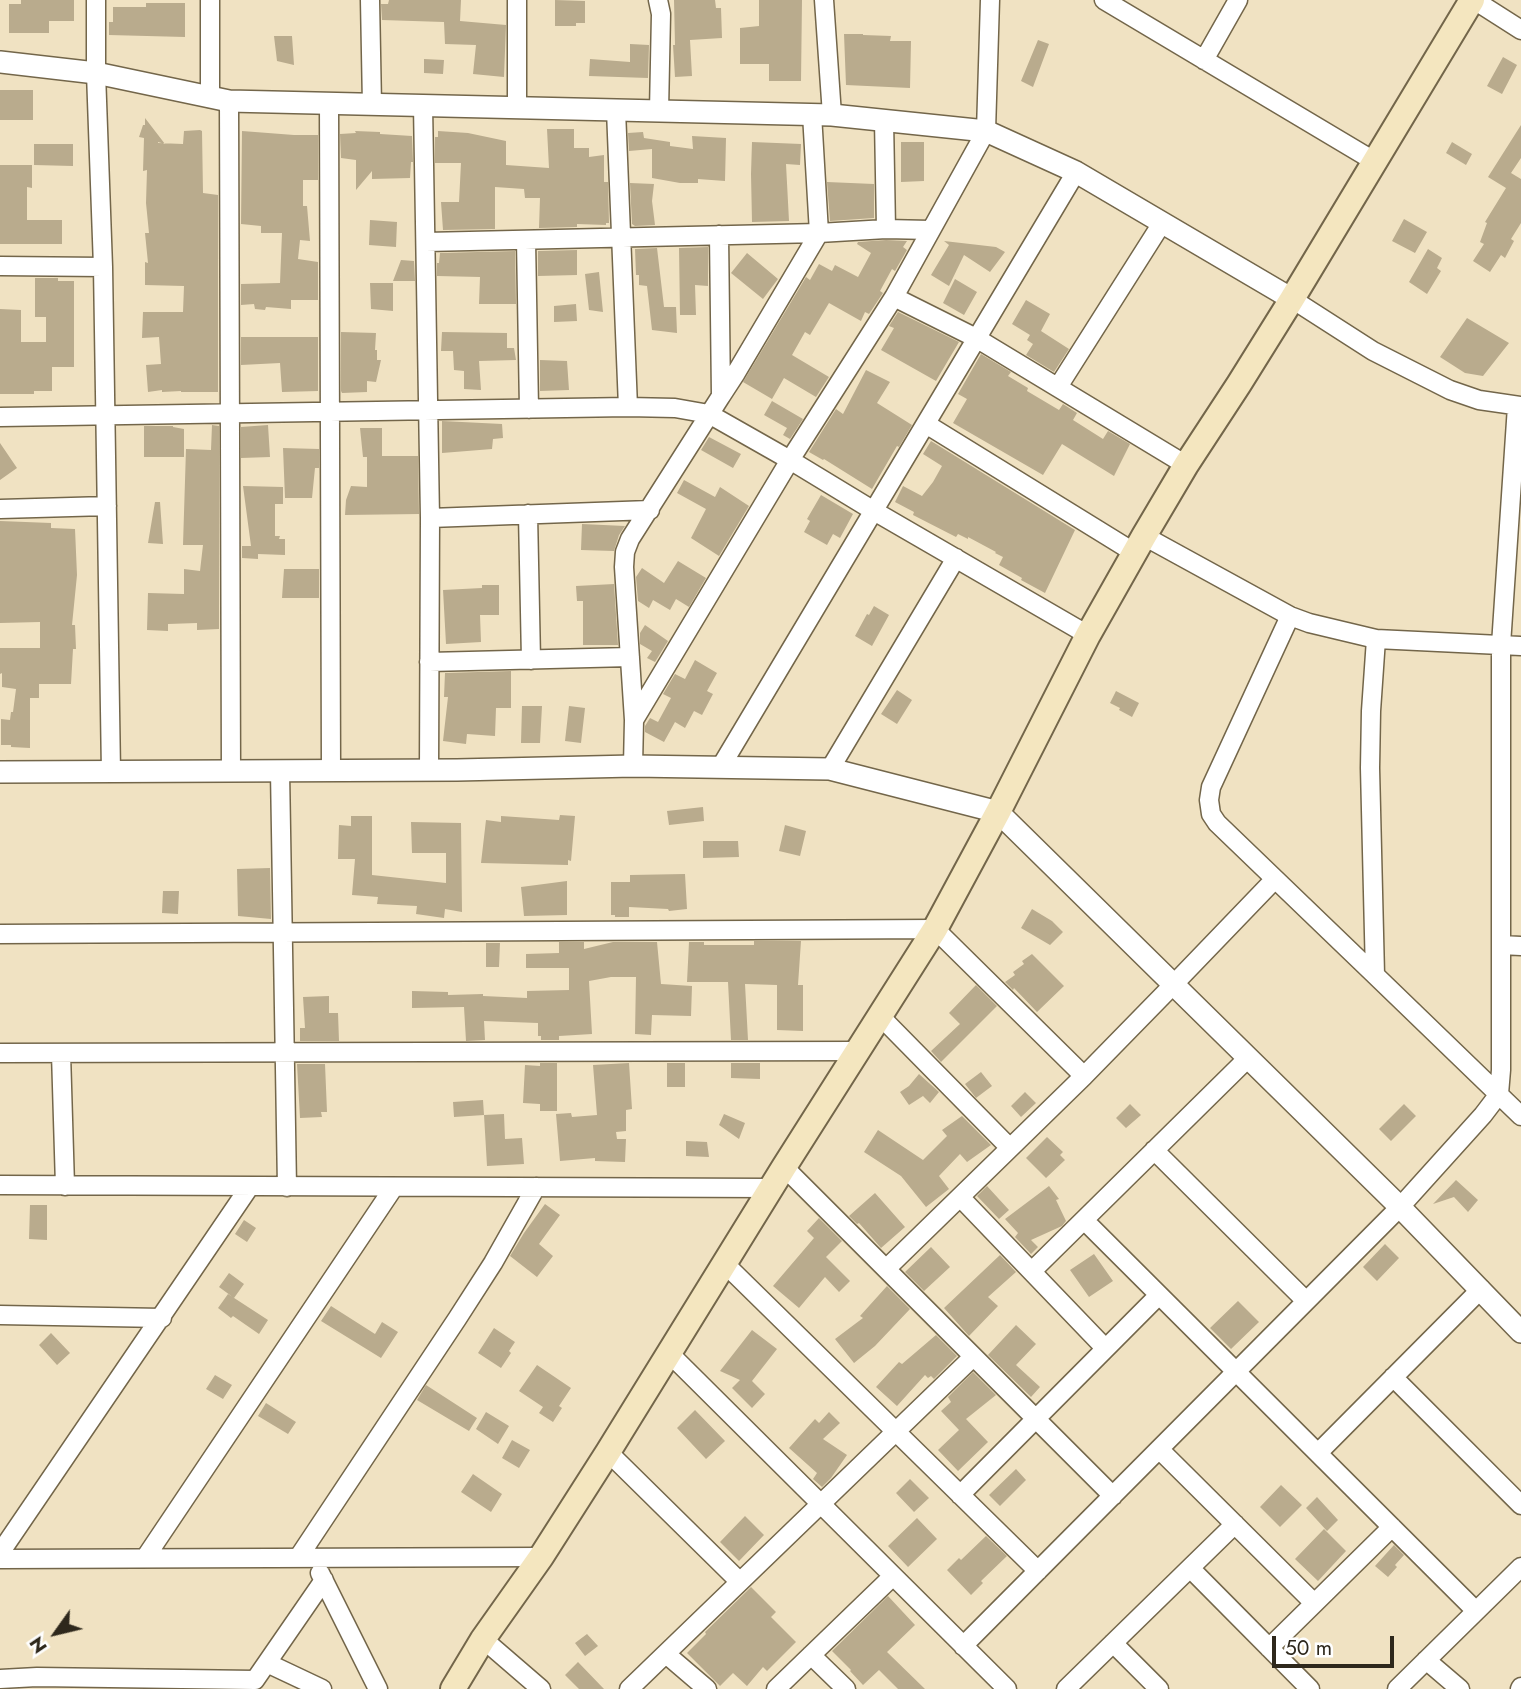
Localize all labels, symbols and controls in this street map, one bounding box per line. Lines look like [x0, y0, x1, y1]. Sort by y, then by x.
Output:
north arrow [21, 1598, 91, 1668]
scale bar [1276, 1622, 1398, 1666]
text: N [23, 1631, 54, 1659]
text: 50 m [1285, 1633, 1332, 1663]

